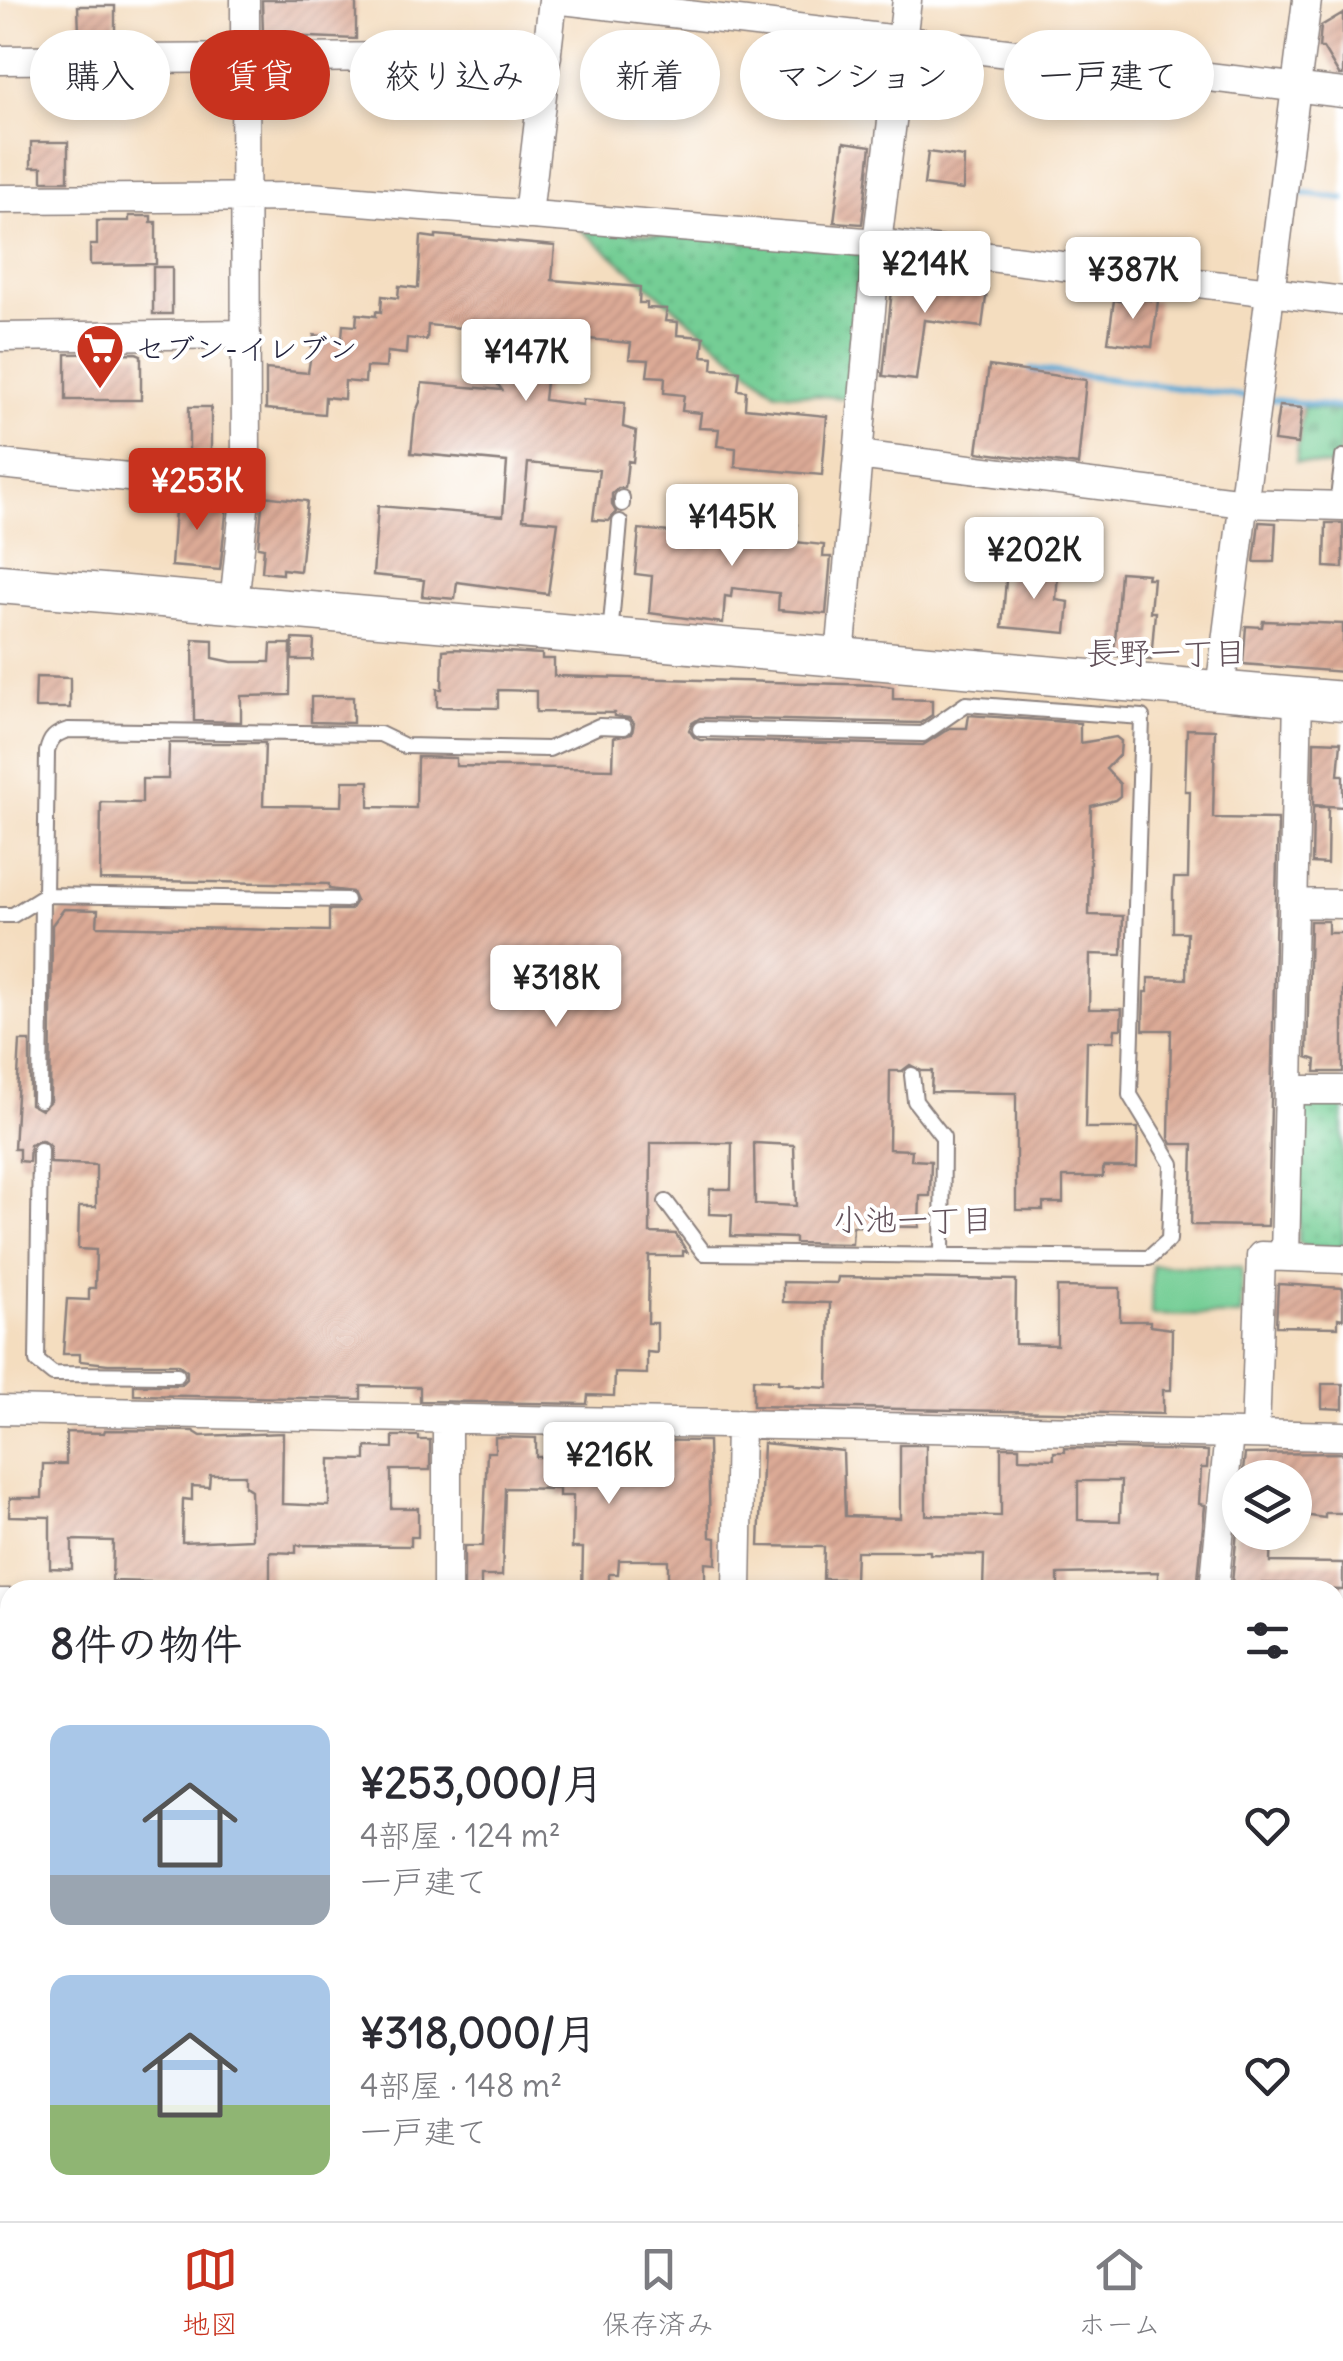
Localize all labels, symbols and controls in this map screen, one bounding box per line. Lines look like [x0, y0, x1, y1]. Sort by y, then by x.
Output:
chip: 購入 [30, 30, 170, 120]
chip: 賃貸 [190, 30, 330, 120]
chip: 絞り込み [350, 30, 560, 120]
chip: 新着 [580, 30, 720, 120]
chip: マンション [740, 30, 984, 120]
chip: 一戸建て [1004, 30, 1214, 120]
pin: ¥214K [855, 231, 995, 316]
pin: ¥387K [1063, 237, 1203, 322]
text: ¥214K [881, 243, 969, 284]
text: ¥387K [1088, 249, 1178, 290]
pin: ¥147K [456, 319, 596, 404]
supermarket icon: セブン-イレブン [74, 322, 126, 390]
place label: セブン-イレブン [135, 329, 358, 367]
text: ¥147K [483, 331, 569, 372]
pin: ¥253K [127, 448, 267, 533]
text: ¥253K [151, 460, 243, 501]
pin: ¥145K [662, 484, 802, 569]
text: ¥145K [688, 496, 776, 537]
pin: ¥202K [964, 517, 1104, 602]
text: ¥202K [987, 529, 1081, 570]
district label: 長野一丁目 [1086, 632, 1246, 673]
pin: ¥318K [486, 945, 626, 1030]
text: ¥318K [512, 957, 600, 998]
district label: 小池一丁目 [833, 1199, 993, 1240]
pin: ¥216K [539, 1422, 679, 1507]
text: ¥216K [565, 1434, 653, 1475]
map controls [1222, 1460, 1312, 1550]
button: layers [1222, 1460, 1312, 1550]
icon: filters [1240, 1613, 1295, 1668]
text: 8件の物件 [50, 1618, 242, 1670]
text: ¥253,000/月 [360, 1757, 604, 1809]
icon: home [130, 1765, 250, 1885]
icon: heart [1240, 1798, 1295, 1853]
text: 4部屋 · 124 m² [360, 1815, 561, 1856]
text: 一戸建て [360, 1861, 488, 1902]
text: ¥318,000/月 [360, 2007, 597, 2059]
icon: home [130, 2015, 250, 2135]
icon: heart [1240, 2048, 1295, 2103]
text: 4部屋 · 148 m² [360, 2065, 562, 2106]
text: 一戸建て [360, 2111, 488, 2152]
tab: 地図 [182, 2242, 238, 2342]
tab: 保存済み [602, 2242, 714, 2342]
tab: ホーム [1078, 2242, 1161, 2342]

